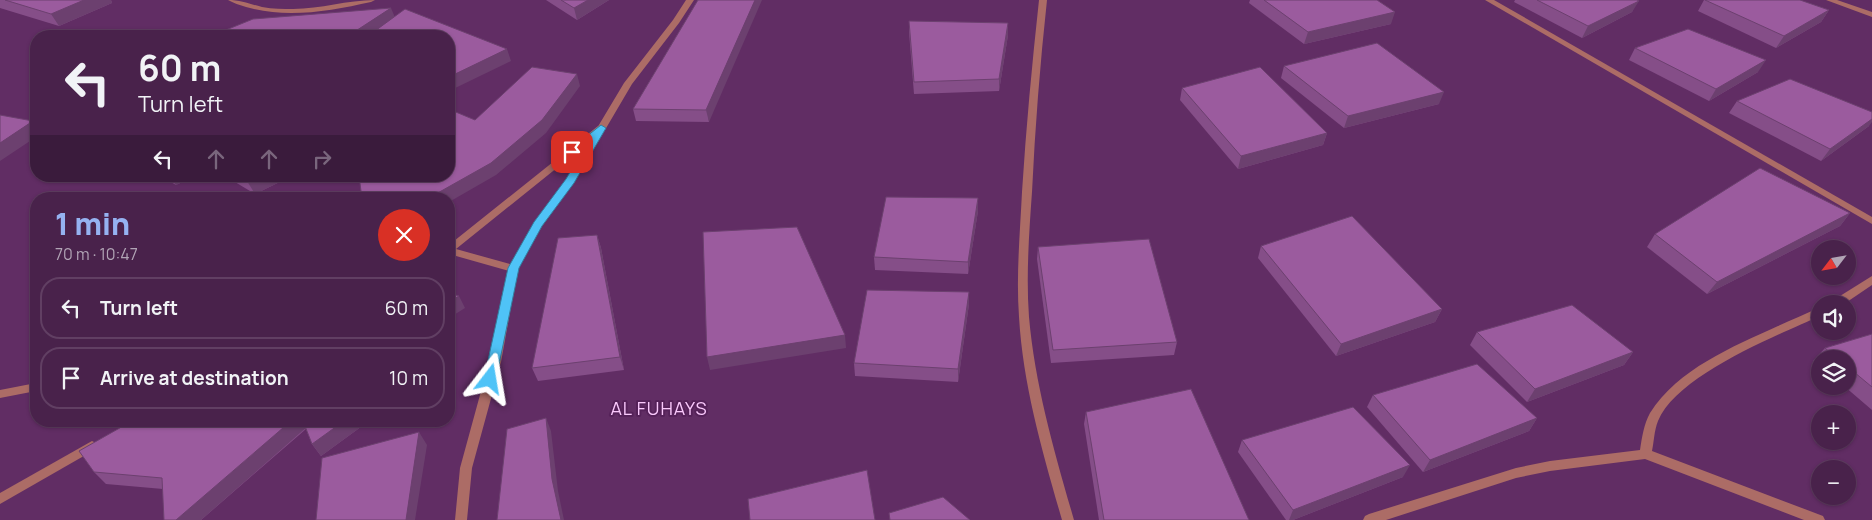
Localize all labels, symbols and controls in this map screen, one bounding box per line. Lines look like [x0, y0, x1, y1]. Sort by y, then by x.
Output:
text: 60 m [138, 44, 221, 92]
icon: left [55, 50, 120, 115]
text: Turn left [138, 89, 223, 119]
pin [551, 131, 593, 173]
icon: arrive [558, 138, 586, 166]
icon: left [149, 145, 177, 173]
icon: ahead [202, 145, 230, 173]
icon: ahead [255, 145, 283, 173]
icon: right [308, 145, 336, 173]
text: 1 min [55, 203, 130, 244]
button: close [378, 209, 430, 261]
north arrow [1811, 240, 1856, 285]
map controls [1811, 240, 1856, 505]
text: 70 m · 10:47 [55, 243, 138, 265]
icon: left [57, 294, 85, 322]
text: Turn left [100, 295, 178, 321]
text: 60 m [385, 295, 428, 321]
button: sound [1811, 295, 1856, 340]
button: layers [1811, 350, 1856, 395]
position arrow [463, 352, 515, 404]
icon: arrive [57, 364, 85, 392]
text: Arrive at destination [100, 365, 289, 391]
text: 10 m [389, 365, 428, 391]
district label: AL FUHAYS [610, 396, 708, 420]
button: + [1811, 405, 1856, 450]
button: − [1811, 460, 1856, 505]

